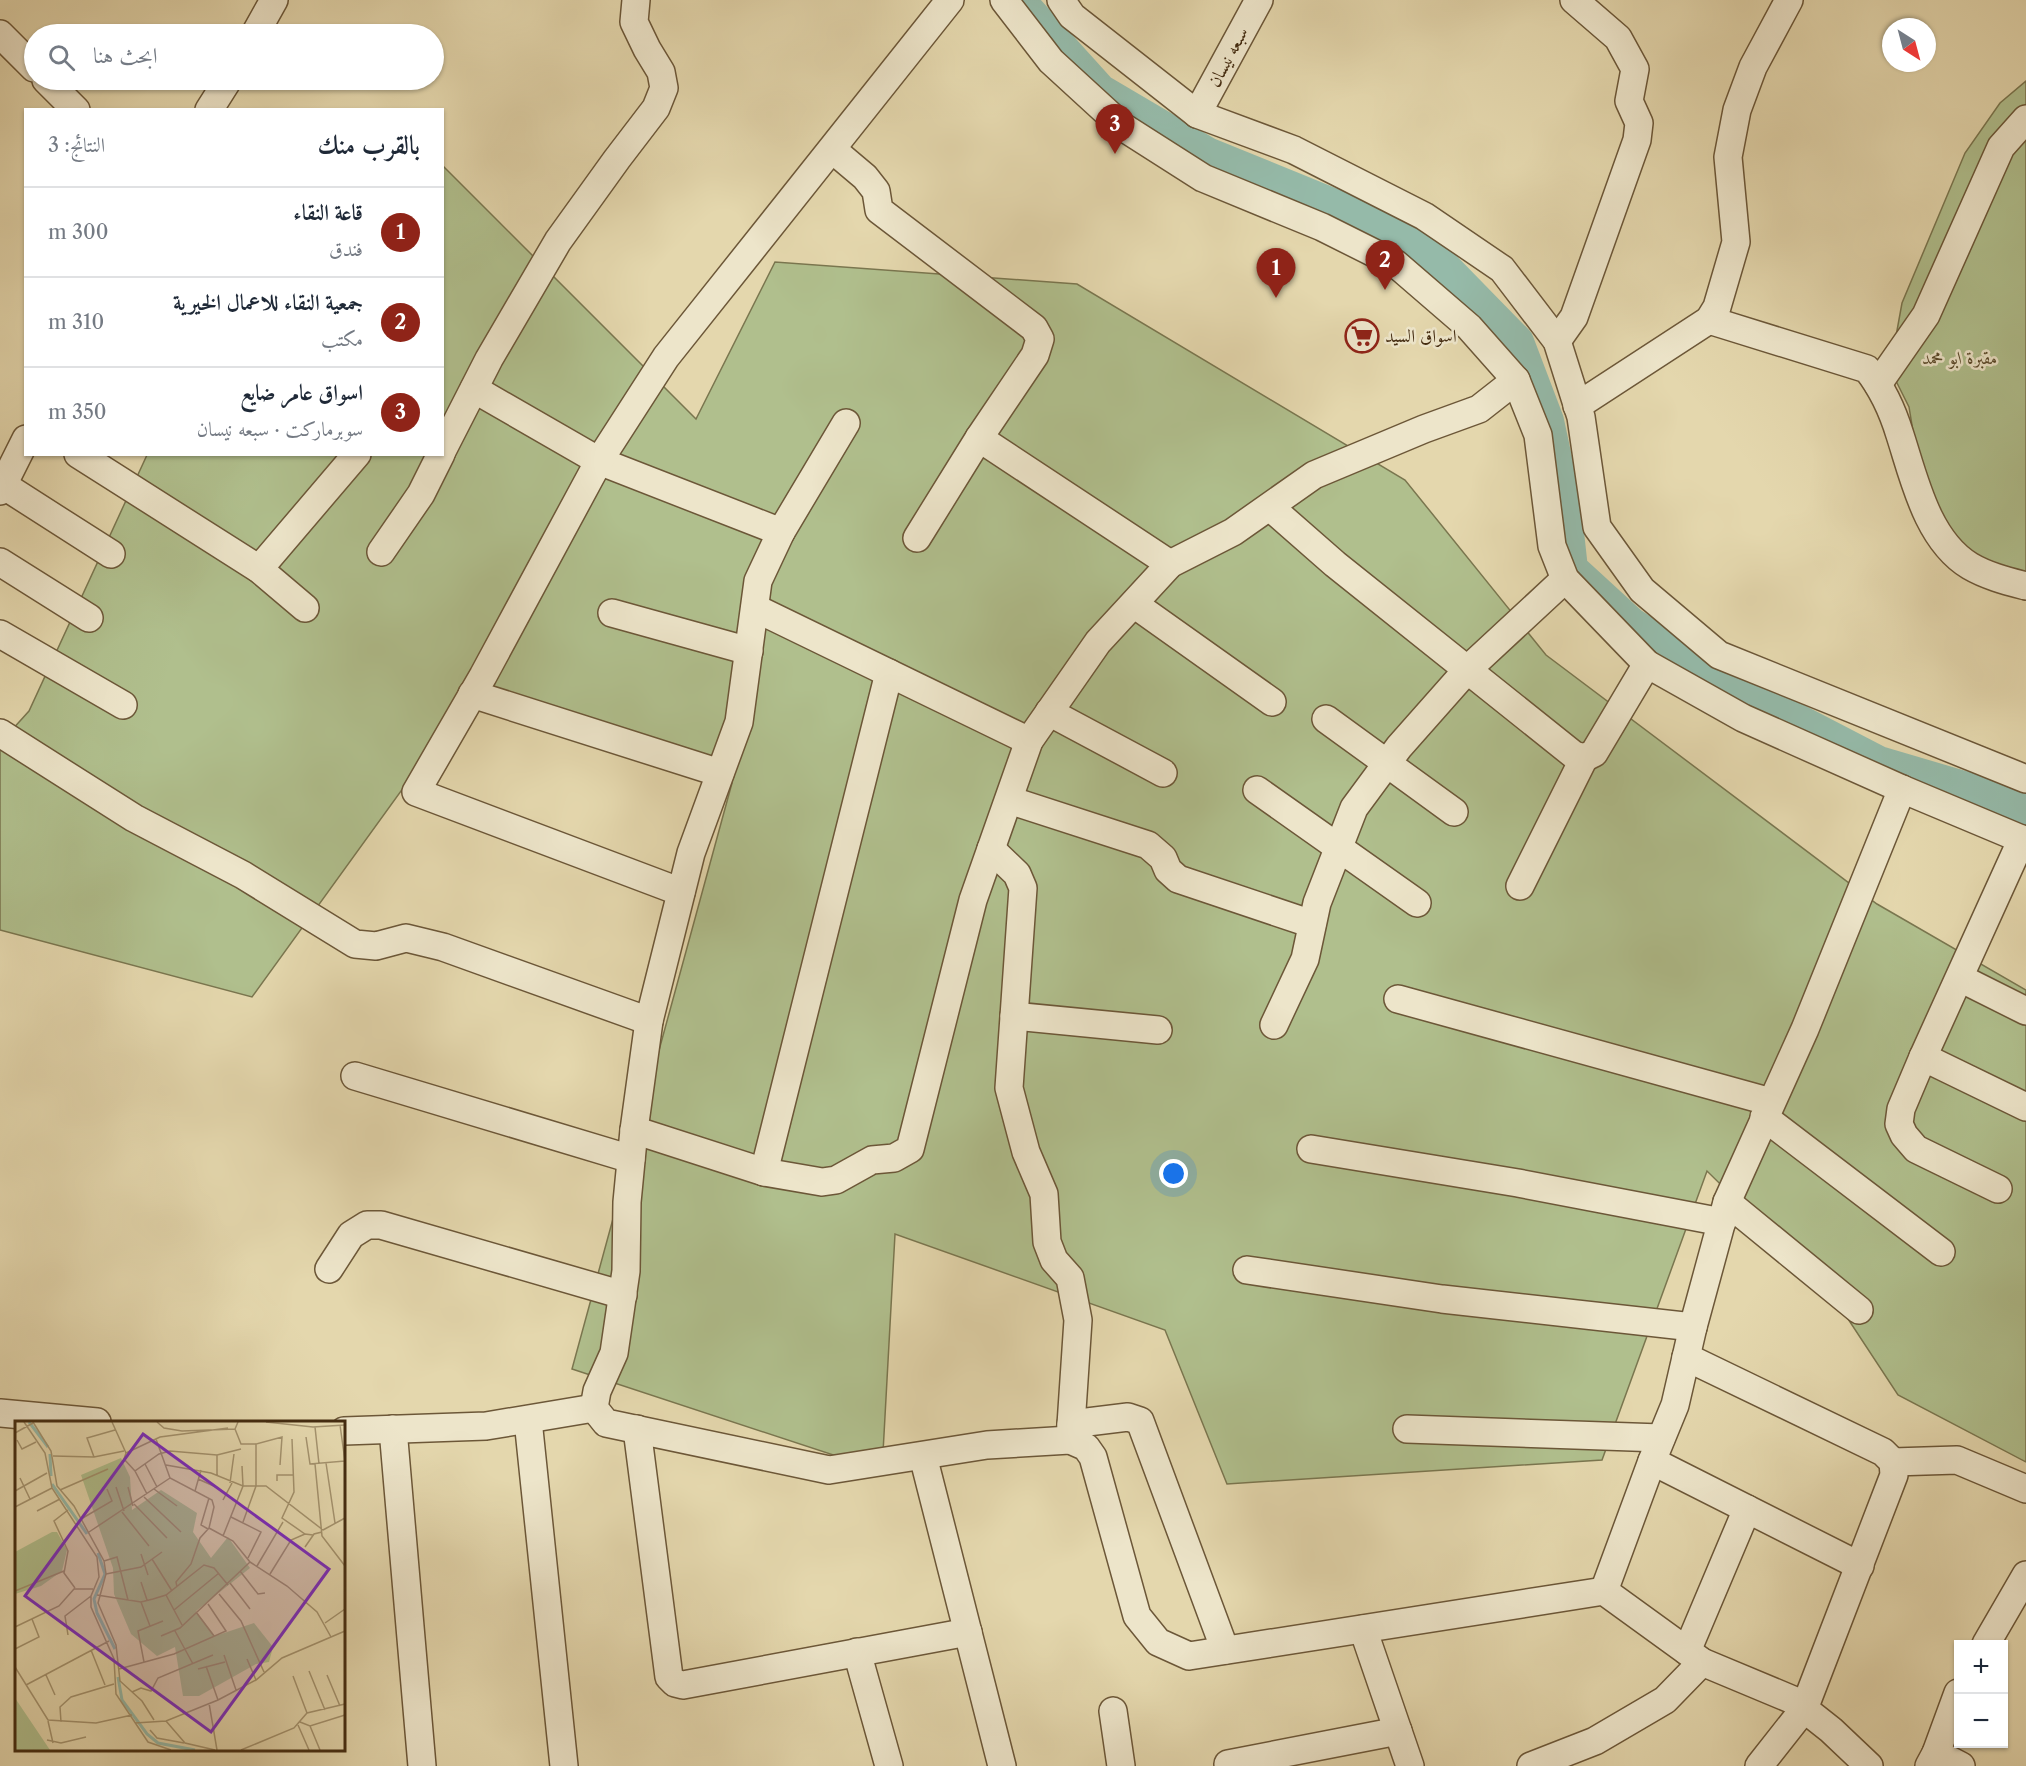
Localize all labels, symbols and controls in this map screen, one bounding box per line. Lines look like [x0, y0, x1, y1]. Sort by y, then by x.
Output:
north arrow [1882, 18, 1936, 72]
street label: سبعه نيسان [1203, 23, 1253, 91]
search box [24, 24, 444, 90]
icon: search [45, 41, 78, 74]
text: ابحث هنا [93, 42, 158, 69]
pin: 3 [1096, 104, 1134, 154]
text: بالقرب منك [317, 129, 420, 161]
text: النتائج: 3 [48, 133, 105, 157]
text: قاعة النقاء [293, 199, 363, 226]
text: 300 m [48, 220, 108, 244]
text: 1 [396, 220, 405, 244]
text: فندق [329, 237, 363, 261]
pin: 2 [1366, 240, 1404, 290]
pin: 1 [1256, 248, 1296, 298]
text: جمعية النقاء للاعمال الخيرية [173, 289, 363, 316]
text: 310 m [48, 310, 104, 334]
text: 2 [395, 310, 406, 334]
supermarket icon: اسواق السيد [1344, 318, 1380, 354]
place label: اسواق السيد [1385, 325, 1457, 347]
text: مكتب [321, 327, 363, 351]
park label: مقبرة ابو محمد [1922, 347, 1998, 369]
text: اسواق عامر ضايع [240, 379, 363, 406]
text: 350 m [48, 400, 107, 424]
text: 3 [395, 400, 406, 424]
text: سوبرماركت · سبعه نيسان [197, 417, 363, 441]
your location [1159, 1159, 1188, 1188]
inset map [15, 1421, 345, 1751]
map controls [1954, 1640, 2008, 1748]
button: + [1954, 1640, 2008, 1694]
button: − [1954, 1694, 2008, 1748]

